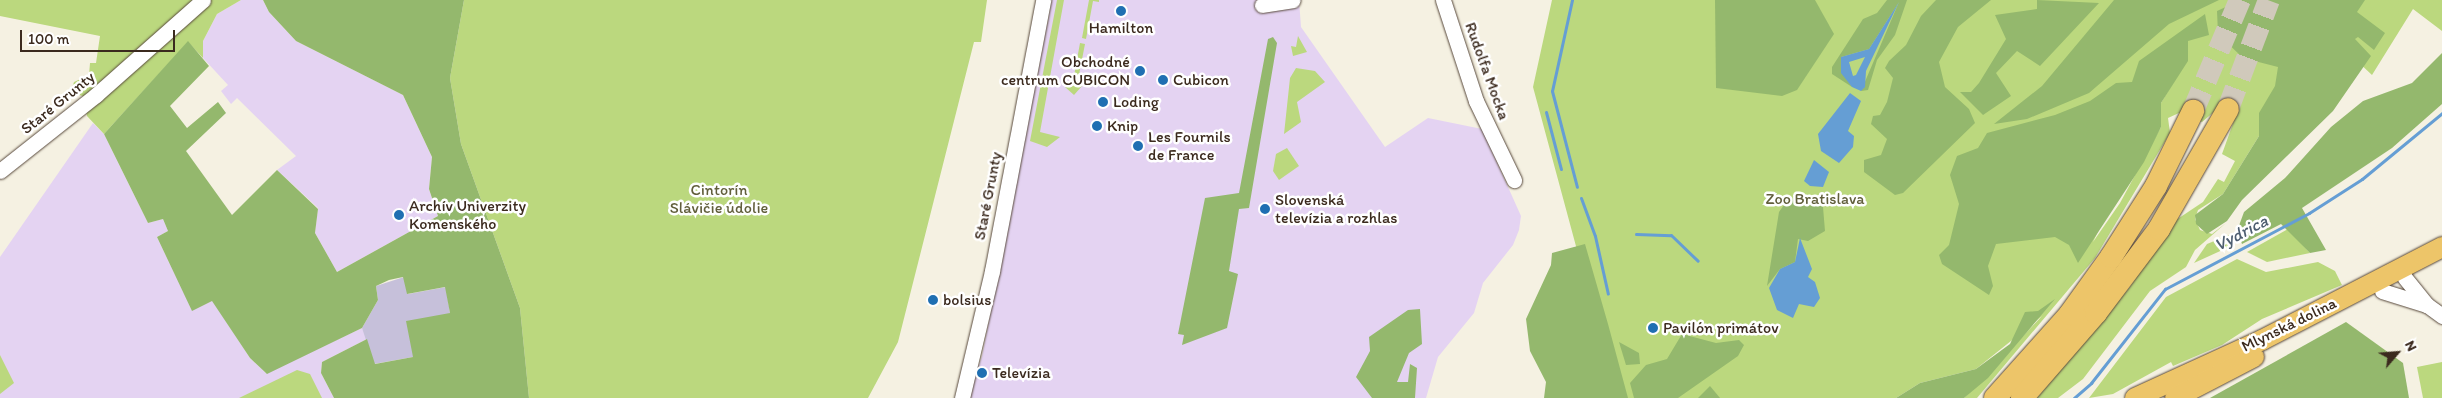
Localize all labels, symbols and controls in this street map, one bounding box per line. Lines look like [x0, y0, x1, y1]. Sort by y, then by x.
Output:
marker: Hamilton [1115, 5, 1127, 17]
place label: Hamilton [1089, 18, 1153, 38]
scale bar [22, 20, 178, 52]
street label: Rudolfa Mocka [1460, 20, 1514, 122]
text: 100 m [28, 30, 69, 48]
place label: Obchodné centrum CUBICON [1001, 52, 1130, 90]
marker: Obchodné centrum CUBICON [1134, 65, 1146, 77]
street label: Staré Grunty [17, 68, 99, 138]
place label: Cubicon [1173, 70, 1229, 90]
marker: Cubicon [1157, 74, 1169, 86]
place label: Loding [1113, 92, 1159, 112]
marker: Loding [1097, 96, 1109, 108]
place label: Knip [1107, 116, 1138, 136]
marker: Knip [1091, 120, 1103, 132]
place label: Les Fournils de France [1148, 127, 1230, 165]
marker: Les Fournils de France [1132, 140, 1144, 152]
street label: Staré Grunty [970, 151, 1006, 241]
park label: Cintorín Slávičie údolie [670, 180, 768, 218]
park label: Zoo Bratislava [1765, 189, 1865, 209]
place label: Slovenská televízia a rozhlas [1275, 190, 1397, 228]
place label: Archív Univerzity Komenského [409, 196, 527, 234]
marker: Slovenská televízia a rozhlas [1259, 203, 1271, 215]
marker: Archív Univerzity Komenského [393, 209, 405, 221]
water label: Vydrica [2211, 210, 2271, 256]
place label: bolsius [943, 290, 991, 310]
marker: bolsius [927, 294, 939, 306]
street label: Mlynská dolina [2238, 294, 2340, 356]
place label: Pavilón primátov [1663, 318, 1779, 338]
marker: Pavilón primátov [1647, 322, 1659, 334]
north arrow [2372, 328, 2422, 378]
text: N [2401, 338, 2421, 354]
place label: Televízia [992, 363, 1050, 383]
marker: Televízia [976, 367, 988, 379]

